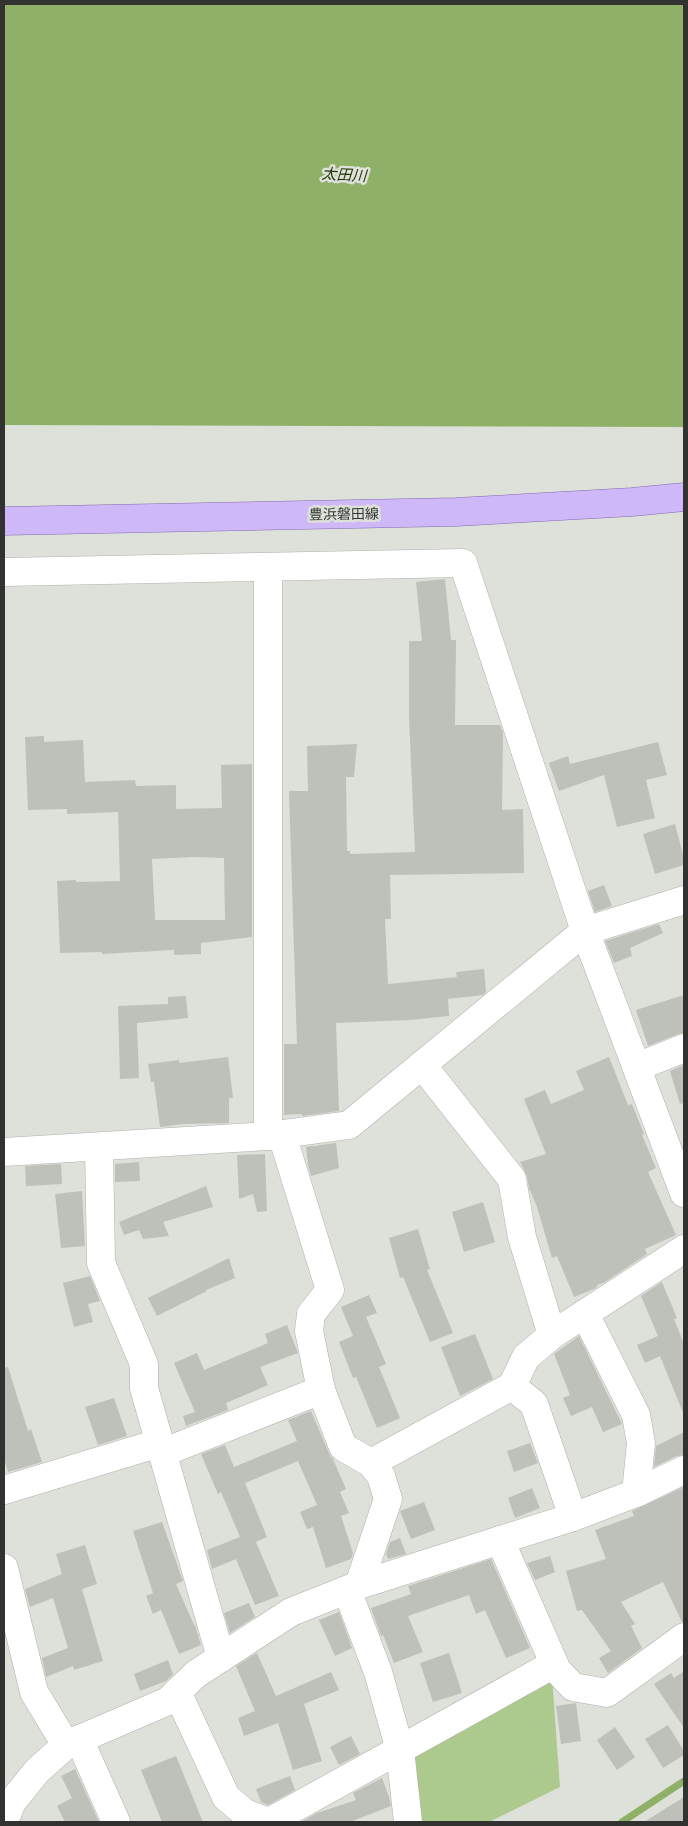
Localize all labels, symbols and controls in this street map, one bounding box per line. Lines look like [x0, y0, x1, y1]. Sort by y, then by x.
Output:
water label: 太田川 [321, 165, 369, 185]
street label: 豊浜磐田線 [309, 505, 379, 523]

